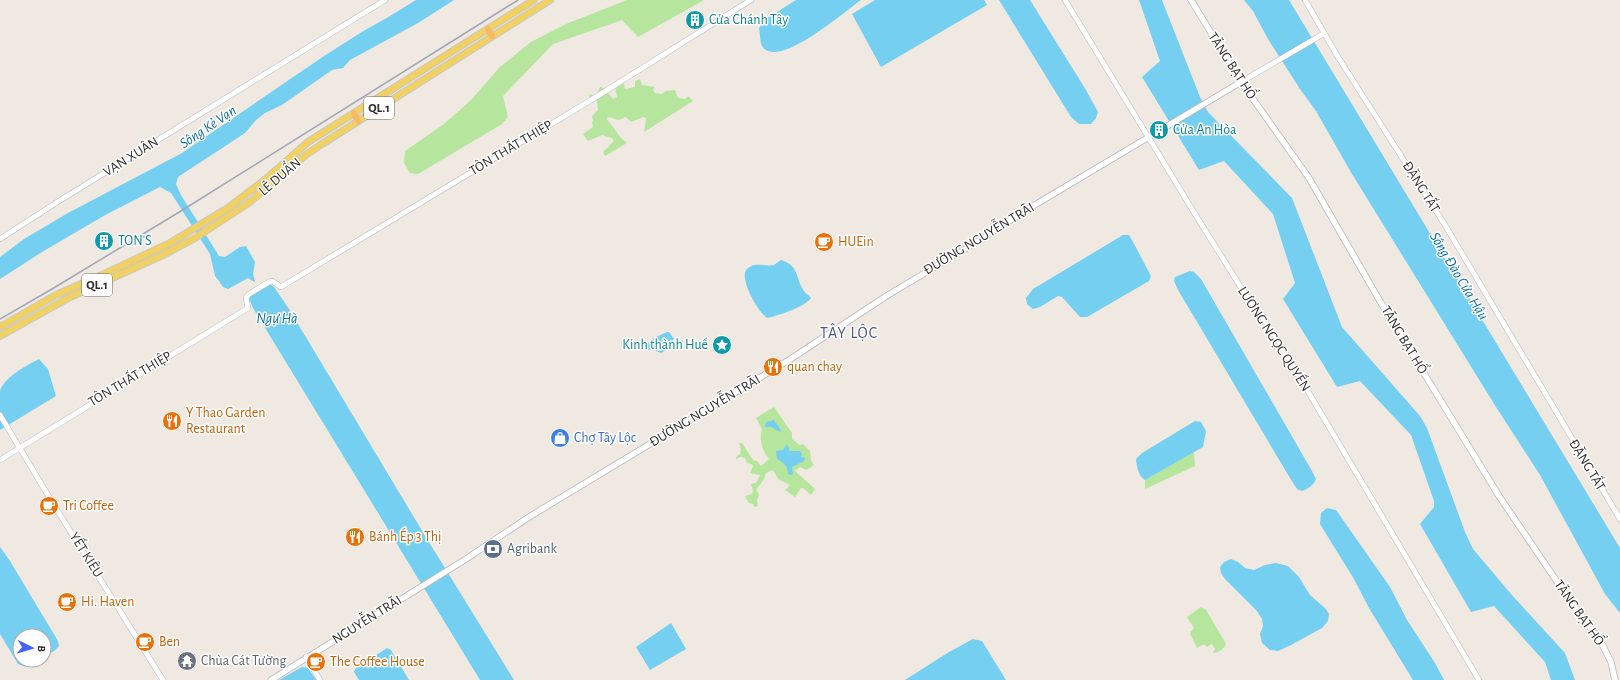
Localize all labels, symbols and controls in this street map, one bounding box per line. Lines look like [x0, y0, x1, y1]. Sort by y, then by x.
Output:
building icon: Cửa Chánh Tây [684, 9, 706, 31]
place label: Cửa Chánh Tây [709, 13, 788, 27]
street label: TĂNG BẠT HỔ [1205, 28, 1262, 102]
road number: QL.1 [364, 97, 394, 119]
water label: Sông Kẻ Vạn [177, 103, 239, 151]
street label: TÔN THẤT THIỆP [465, 114, 555, 178]
building icon: Cửa An Hòa [1148, 119, 1170, 141]
place label: Cửa An Hòa [1173, 123, 1237, 137]
street label: VẠN XUÂN [100, 133, 161, 179]
street label: LÊ DUẨN [254, 152, 304, 198]
street label: ĐẶNG TẤT [1400, 157, 1446, 215]
street label: ĐƯỜNG NGUYỄN TRÃI [919, 197, 1037, 278]
water label: Sông Đào Cửa Hậu [1427, 229, 1491, 323]
building icon: TON'S [93, 230, 115, 252]
cafe icon: HUEin [813, 231, 835, 253]
place label: TON'S [118, 234, 152, 248]
place label: HUEin [838, 235, 874, 249]
road number: QL.1 [82, 274, 112, 296]
street label: LƯƠNG NGỌC QUYẾN [1235, 282, 1316, 394]
street label: TĂNG BẠT HỔ [1378, 302, 1433, 376]
water label: Ngự Hà [256, 311, 298, 326]
district label: TÂY LỘC [820, 323, 878, 341]
place icon: Kinh thành Huế [711, 334, 733, 356]
place label: Kinh thành Huế [622, 337, 708, 352]
street label: TÔN THẤT THIỆP [84, 345, 174, 409]
restaurant icon: quan chay [762, 356, 784, 378]
place label: quan chay [787, 360, 842, 374]
street label: ĐƯỜNG NGUYỄN TRÃI [645, 369, 763, 450]
place label: Y Thao Garden Restaurant [186, 406, 265, 436]
restaurant icon: Y Thao Garden Restaurant [161, 410, 183, 432]
shop icon: Chợ Tây Lộc [549, 427, 571, 449]
place label: Chợ Tây Lộc [574, 431, 637, 445]
street label: ĐẶNG TẤT [1566, 435, 1611, 493]
cafe icon: Tri Coffee [38, 495, 60, 517]
place label: Tri Coffee [63, 499, 114, 513]
restaurant icon: Bánh Ép 3 Thị [344, 526, 366, 548]
place label: Bánh Ép 3 Thị [369, 527, 441, 544]
street label: YẾT KIÊU [67, 528, 109, 580]
bank icon: Agribank [482, 538, 504, 560]
place label: Agribank [507, 542, 558, 556]
street label: TĂNG BẠT HỔ [1551, 575, 1610, 648]
street label: NGUYỄN TRÃI [328, 590, 404, 647]
cafe icon: Hi. Haven [56, 591, 78, 613]
place label: Hi. Haven [81, 595, 134, 609]
north arrow [12, 628, 52, 668]
cafe icon: Ben [134, 631, 156, 653]
place label: Ben [159, 635, 180, 649]
text: B [36, 645, 47, 653]
temple icon: Chùa Cát Tường [176, 650, 198, 672]
cafe icon: The Coffee House [305, 651, 327, 673]
place label: Chùa Cát Tường [201, 654, 286, 668]
place label: The Coffee House [330, 655, 425, 669]

